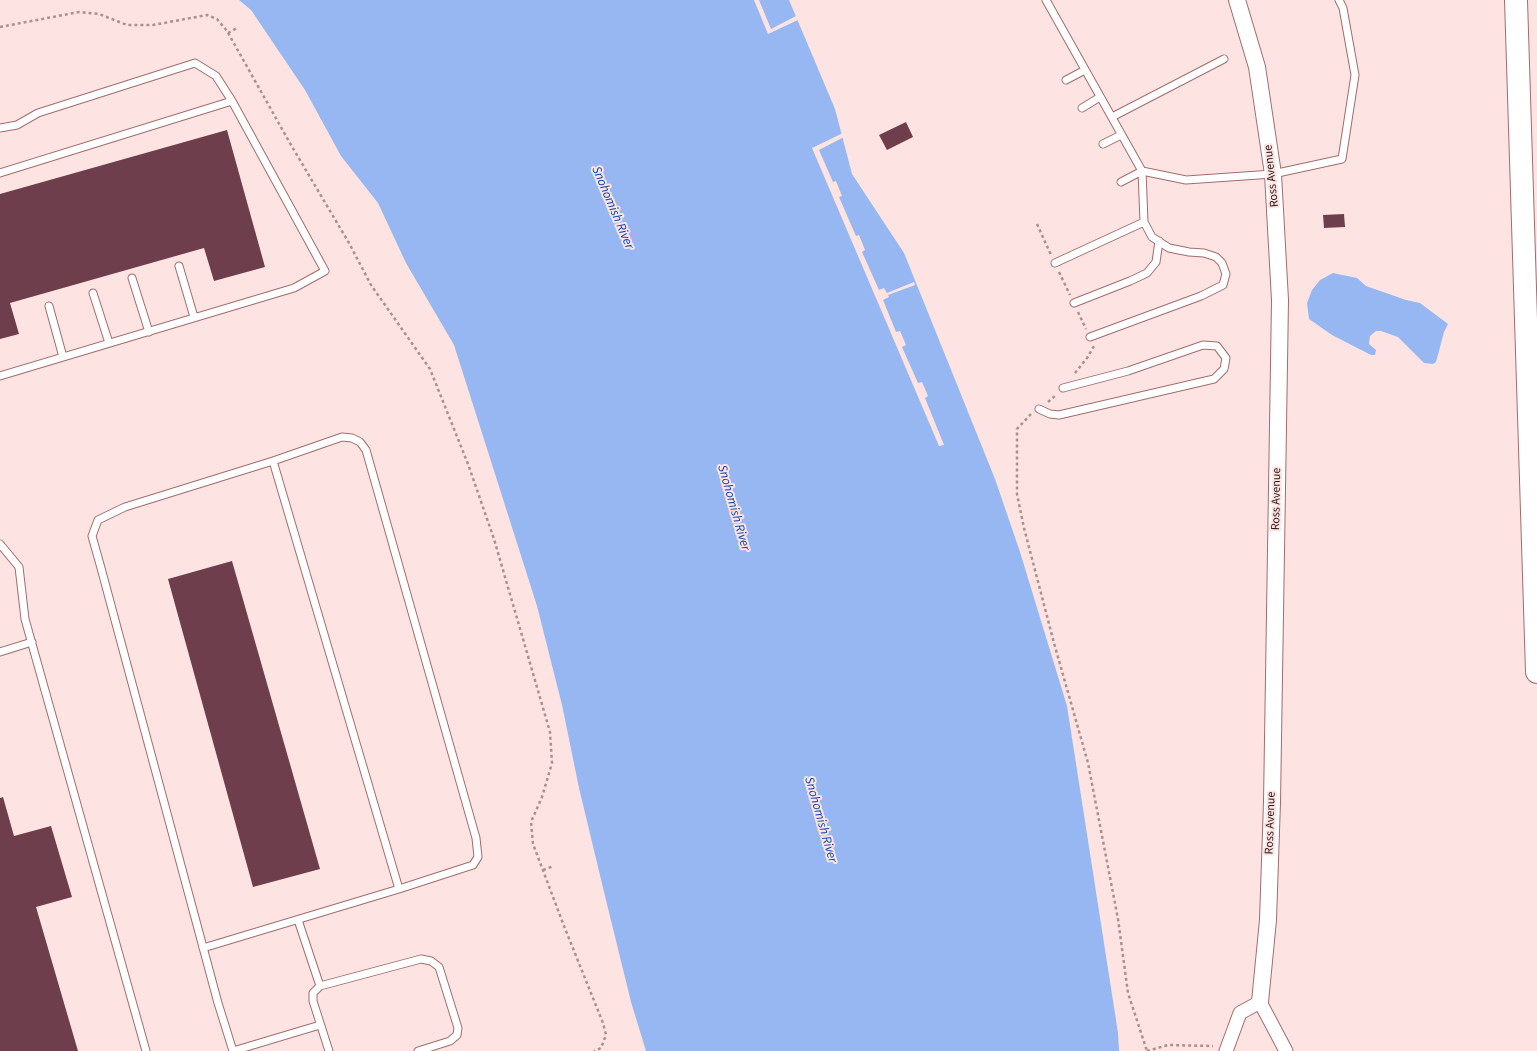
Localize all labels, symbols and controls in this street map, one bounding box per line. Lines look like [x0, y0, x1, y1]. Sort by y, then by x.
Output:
street label: Ross Avenue [1262, 144, 1282, 208]
water label: Snohomish River [588, 164, 636, 252]
water label: Snohomish River [713, 463, 753, 553]
street label: Ross Avenue [1269, 468, 1285, 530]
water label: Snohomish River [800, 775, 840, 865]
street label: Ross Avenue [1263, 791, 1279, 855]

